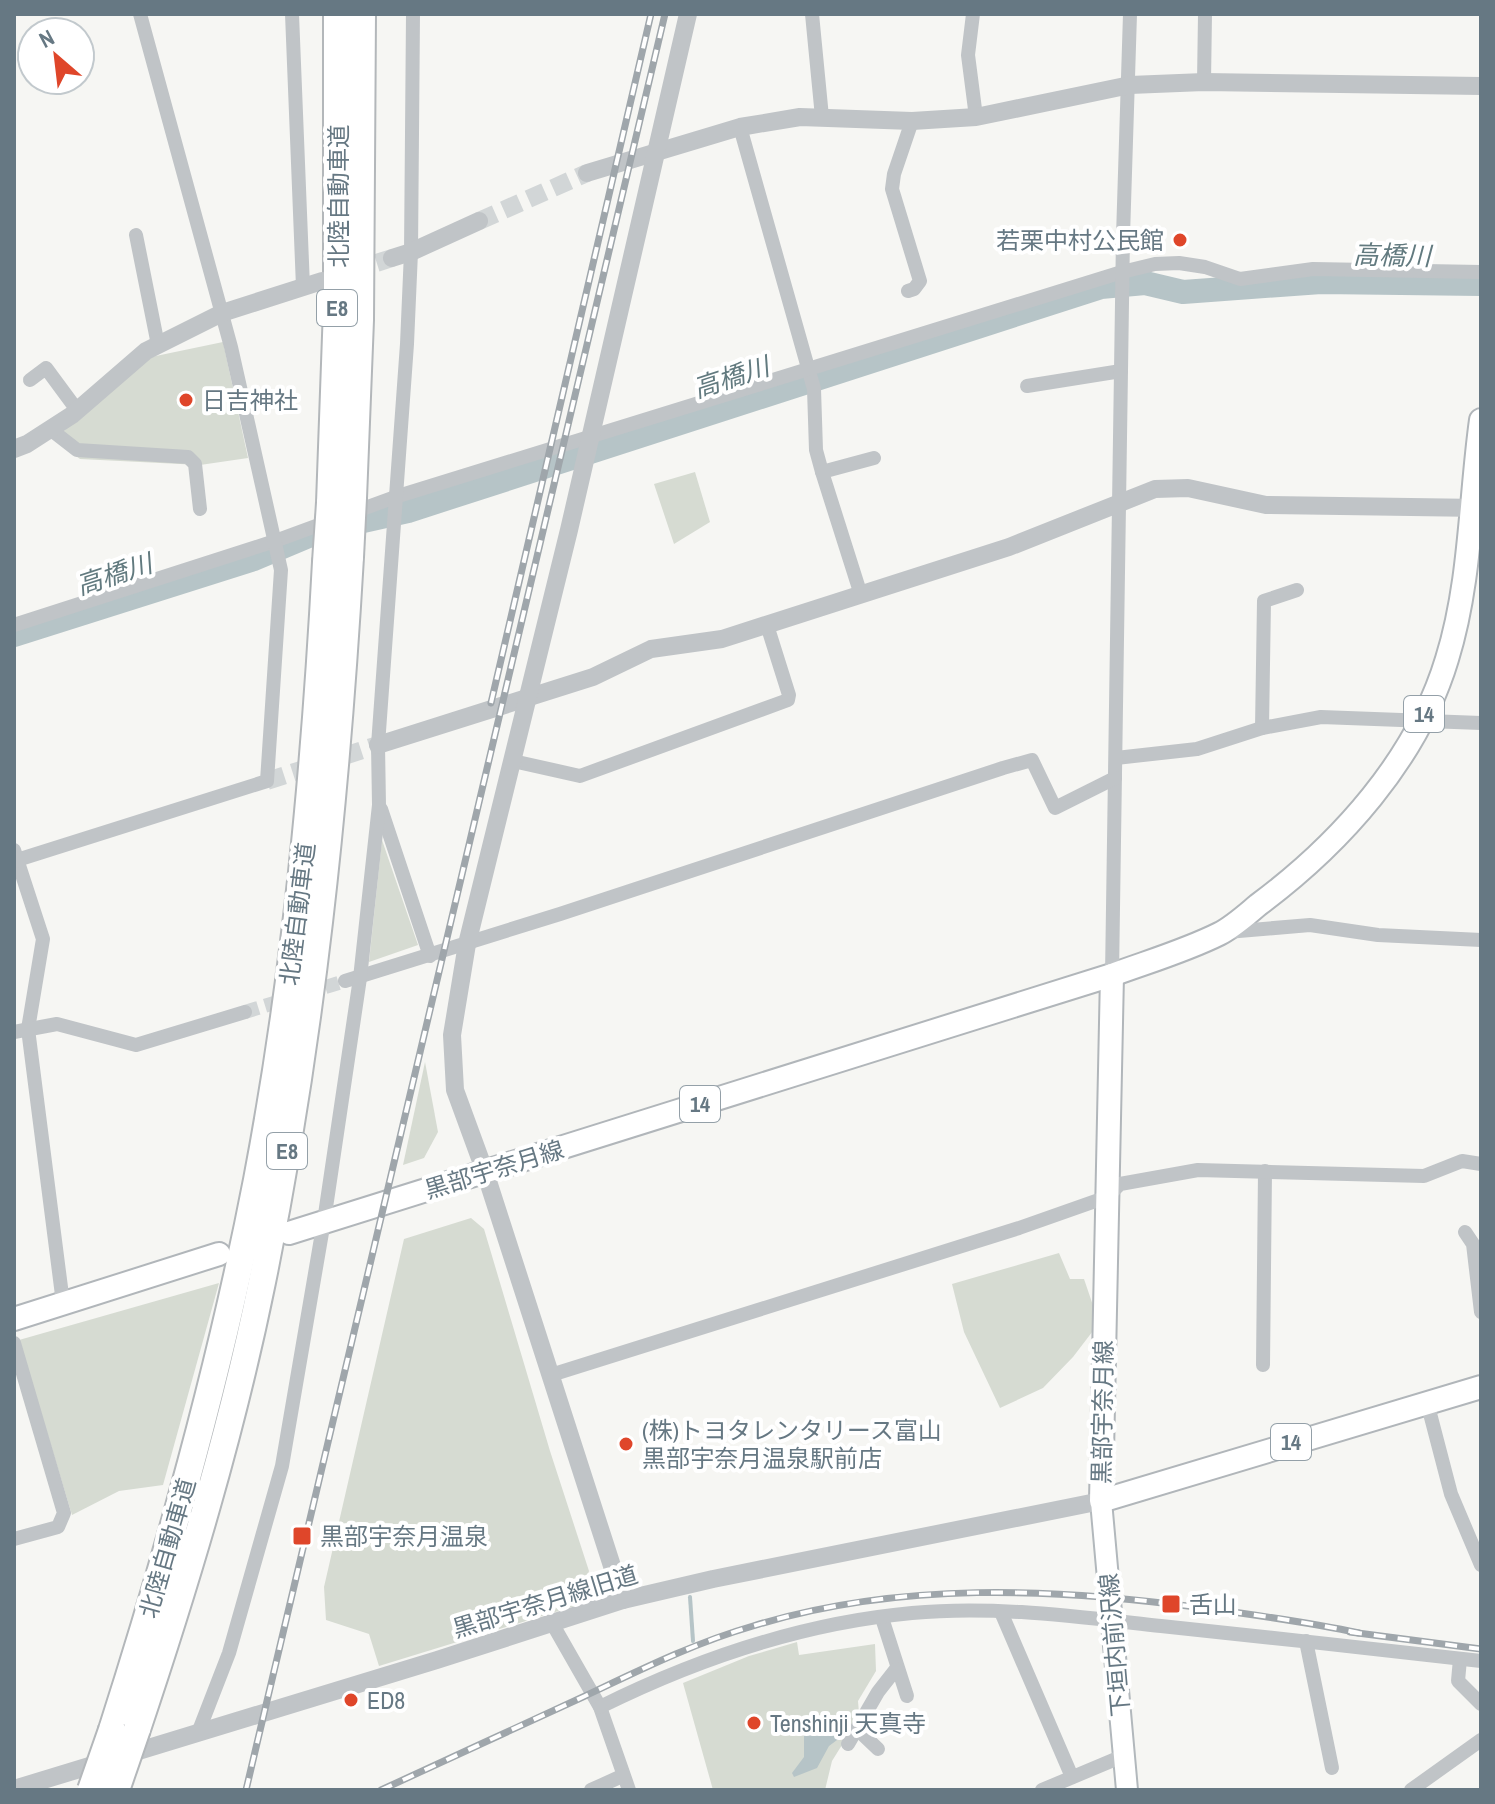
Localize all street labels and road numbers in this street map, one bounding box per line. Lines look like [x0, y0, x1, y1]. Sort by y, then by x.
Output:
street label: 北陸自動車道 [322, 124, 354, 268]
road number: E8 [317, 290, 357, 326]
road number: 14 [1404, 696, 1444, 732]
street label: 北陸自動車道 [272, 841, 322, 987]
road number: 14 [680, 1086, 720, 1122]
road number: E8 [267, 1133, 307, 1169]
street label: 黒部宇奈月線 [420, 1133, 568, 1205]
street label: 黒部宇奈月線 [1085, 1340, 1119, 1484]
road number: 14 [1271, 1424, 1311, 1460]
street label: 北陸自動車道 [132, 1474, 202, 1622]
street label: 黒部宇奈月線旧道 [449, 1558, 641, 1644]
street label: 下垣内前沢線 [1092, 1572, 1136, 1718]

